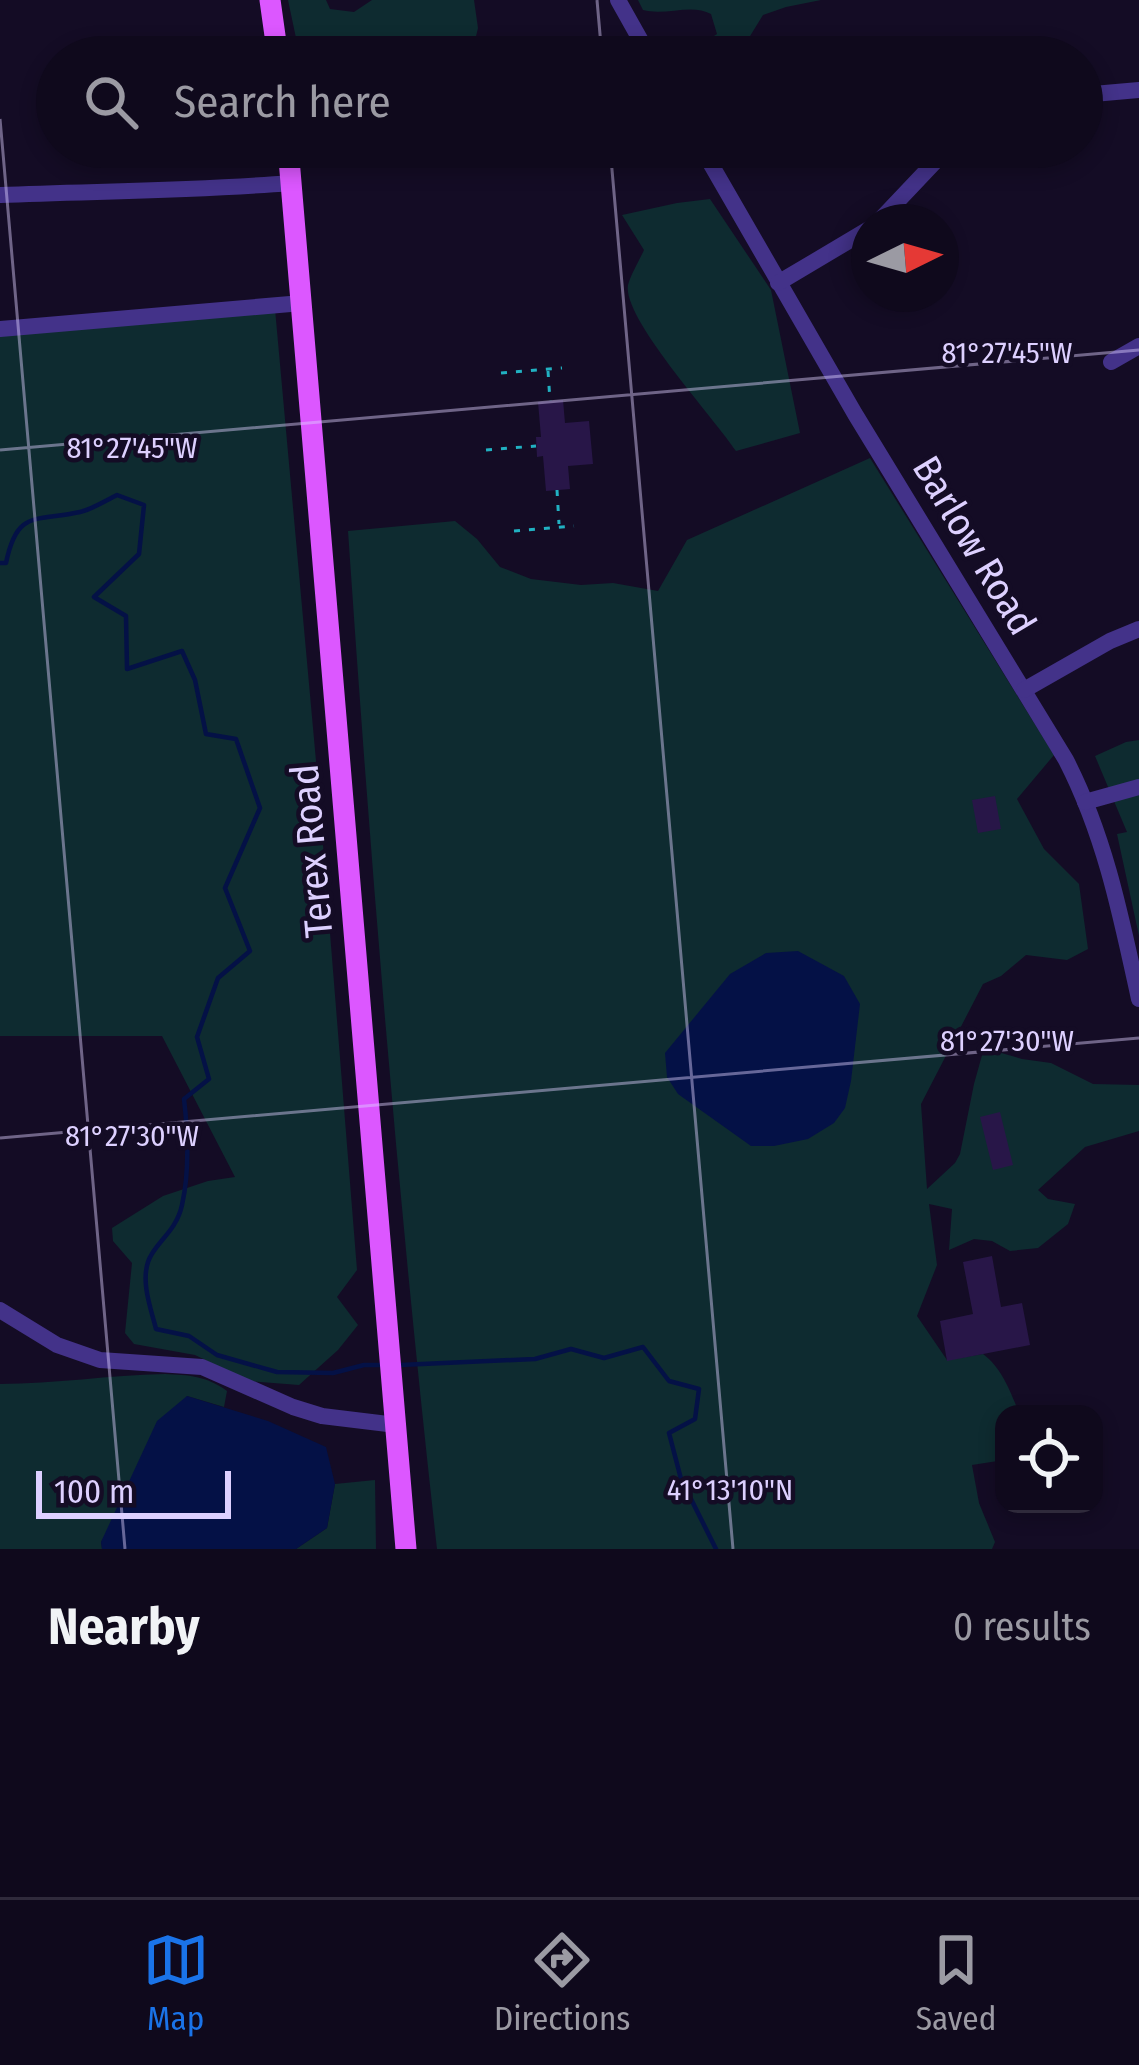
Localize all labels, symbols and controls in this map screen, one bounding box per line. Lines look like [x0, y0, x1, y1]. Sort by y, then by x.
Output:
search box [36, 36, 1103, 168]
icon: search [78, 69, 144, 135]
text: Search here [174, 75, 391, 129]
north arrow [851, 204, 959, 312]
text: 81°27'45"W [941, 335, 1073, 371]
text: 81°27'45"W [66, 430, 198, 466]
street label: Barlow Road [903, 448, 1045, 643]
street label: Terex Road [282, 762, 342, 939]
text: 81°27'30"W [940, 1023, 1074, 1059]
text: 81°27'30"W [65, 1118, 199, 1154]
map controls [995, 1405, 1103, 1513]
button: locate [995, 1405, 1103, 1513]
scale bar [36, 1465, 231, 1518]
text: 100 m [54, 1472, 134, 1512]
text: 41°13'10"N [667, 1472, 793, 1508]
text: Nearby [48, 1596, 200, 1658]
text: 0 results [953, 1604, 1091, 1650]
tab: Map [143, 1927, 209, 2039]
tab: Directions [494, 1927, 630, 2039]
tab: Saved [916, 1927, 996, 2039]

